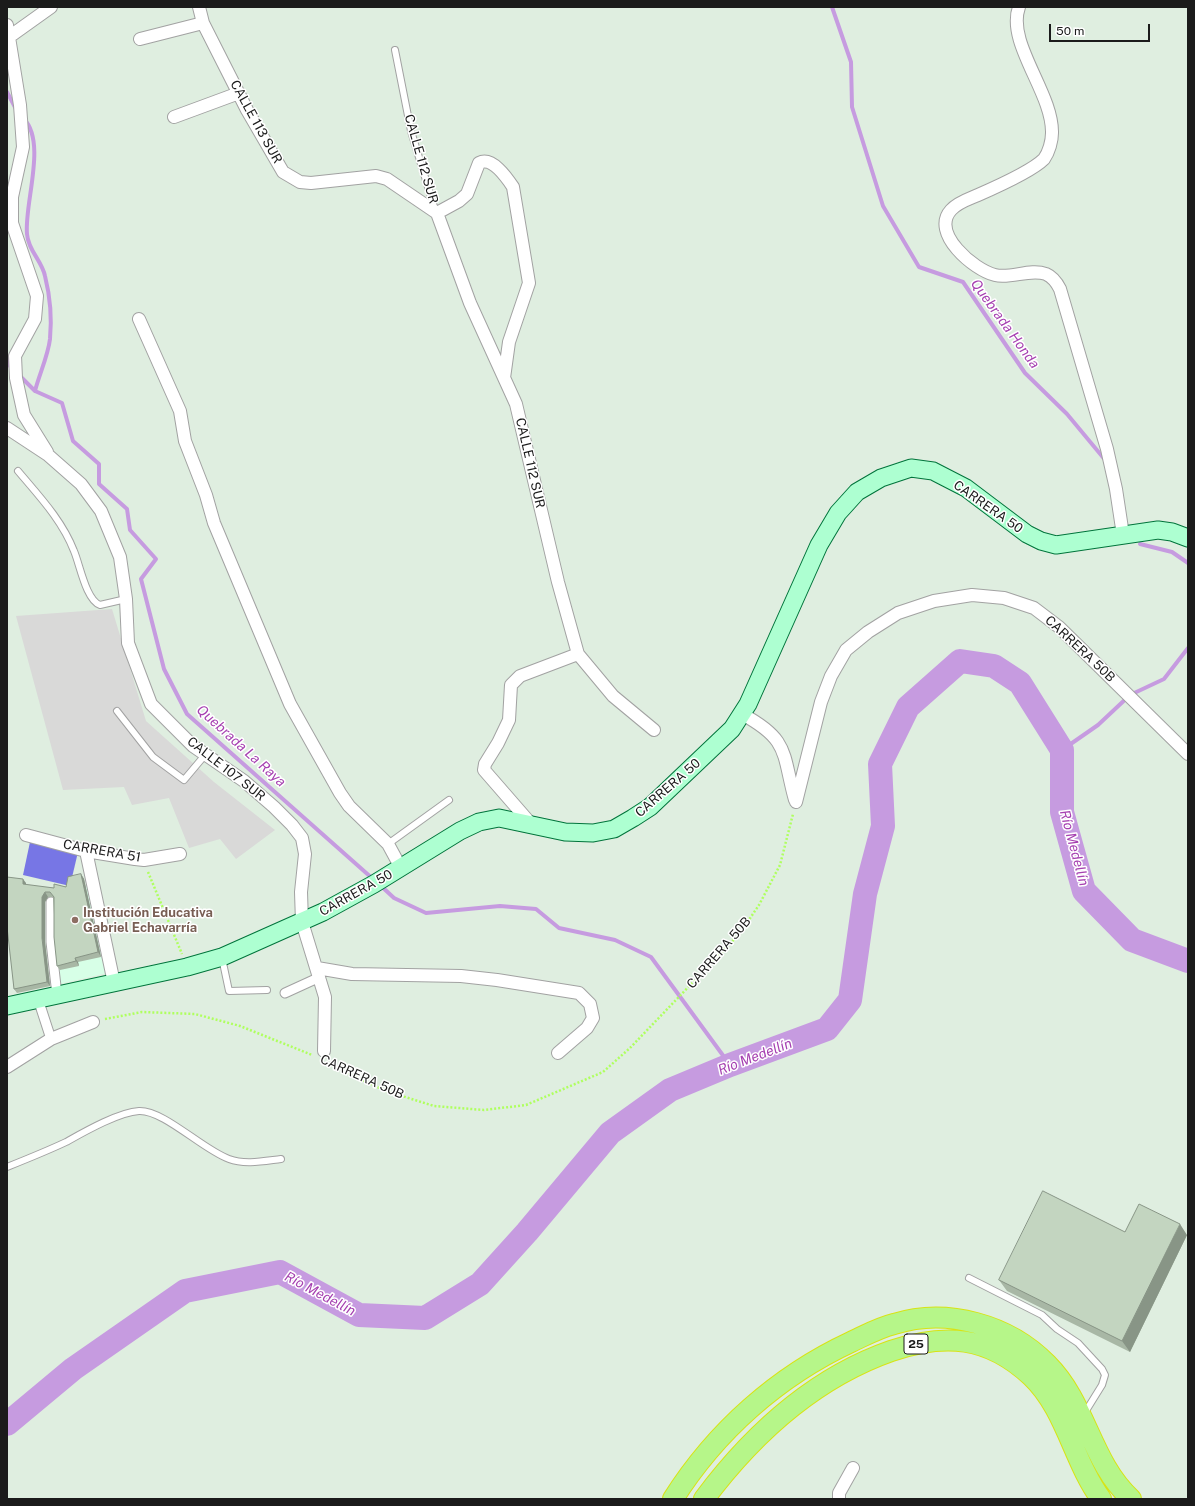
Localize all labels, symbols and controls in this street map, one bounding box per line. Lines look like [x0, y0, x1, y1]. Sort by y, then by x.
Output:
scale bar [1051, 16, 1152, 42]
text: 50 m [1056, 24, 1084, 38]
street label: CALLE 113 SUR [227, 78, 285, 166]
street label: CALLE 112 SUR [401, 112, 441, 206]
water label: Quebrada Honda [967, 276, 1043, 372]
street label: CALLE 112 SUR [512, 416, 548, 510]
street label: CARRERA 50 [950, 477, 1026, 537]
street label: CARRERA 50B [1042, 613, 1118, 685]
water label: Quebrada La Raya [193, 702, 289, 790]
street label: CALLE 107 SUR [184, 734, 268, 804]
street label: CARRERA 50 [632, 755, 704, 821]
water label: Río Medellín [1056, 808, 1092, 888]
street label: CARRERA 51 [62, 836, 142, 866]
street label: CARRERA 50 [317, 866, 395, 920]
place label: Institución Educativa Gabriel Echavarría [83, 905, 213, 936]
street label: CARRERA 50B [684, 914, 754, 992]
marker: Institución Educativa Gabriel Echavarría [70, 915, 80, 925]
water label: Río Medellín [716, 1035, 794, 1079]
street label: CARRERA 50B [318, 1052, 406, 1102]
water label: Río Medellín [282, 1268, 358, 1320]
road number: 25 [904, 1334, 928, 1354]

